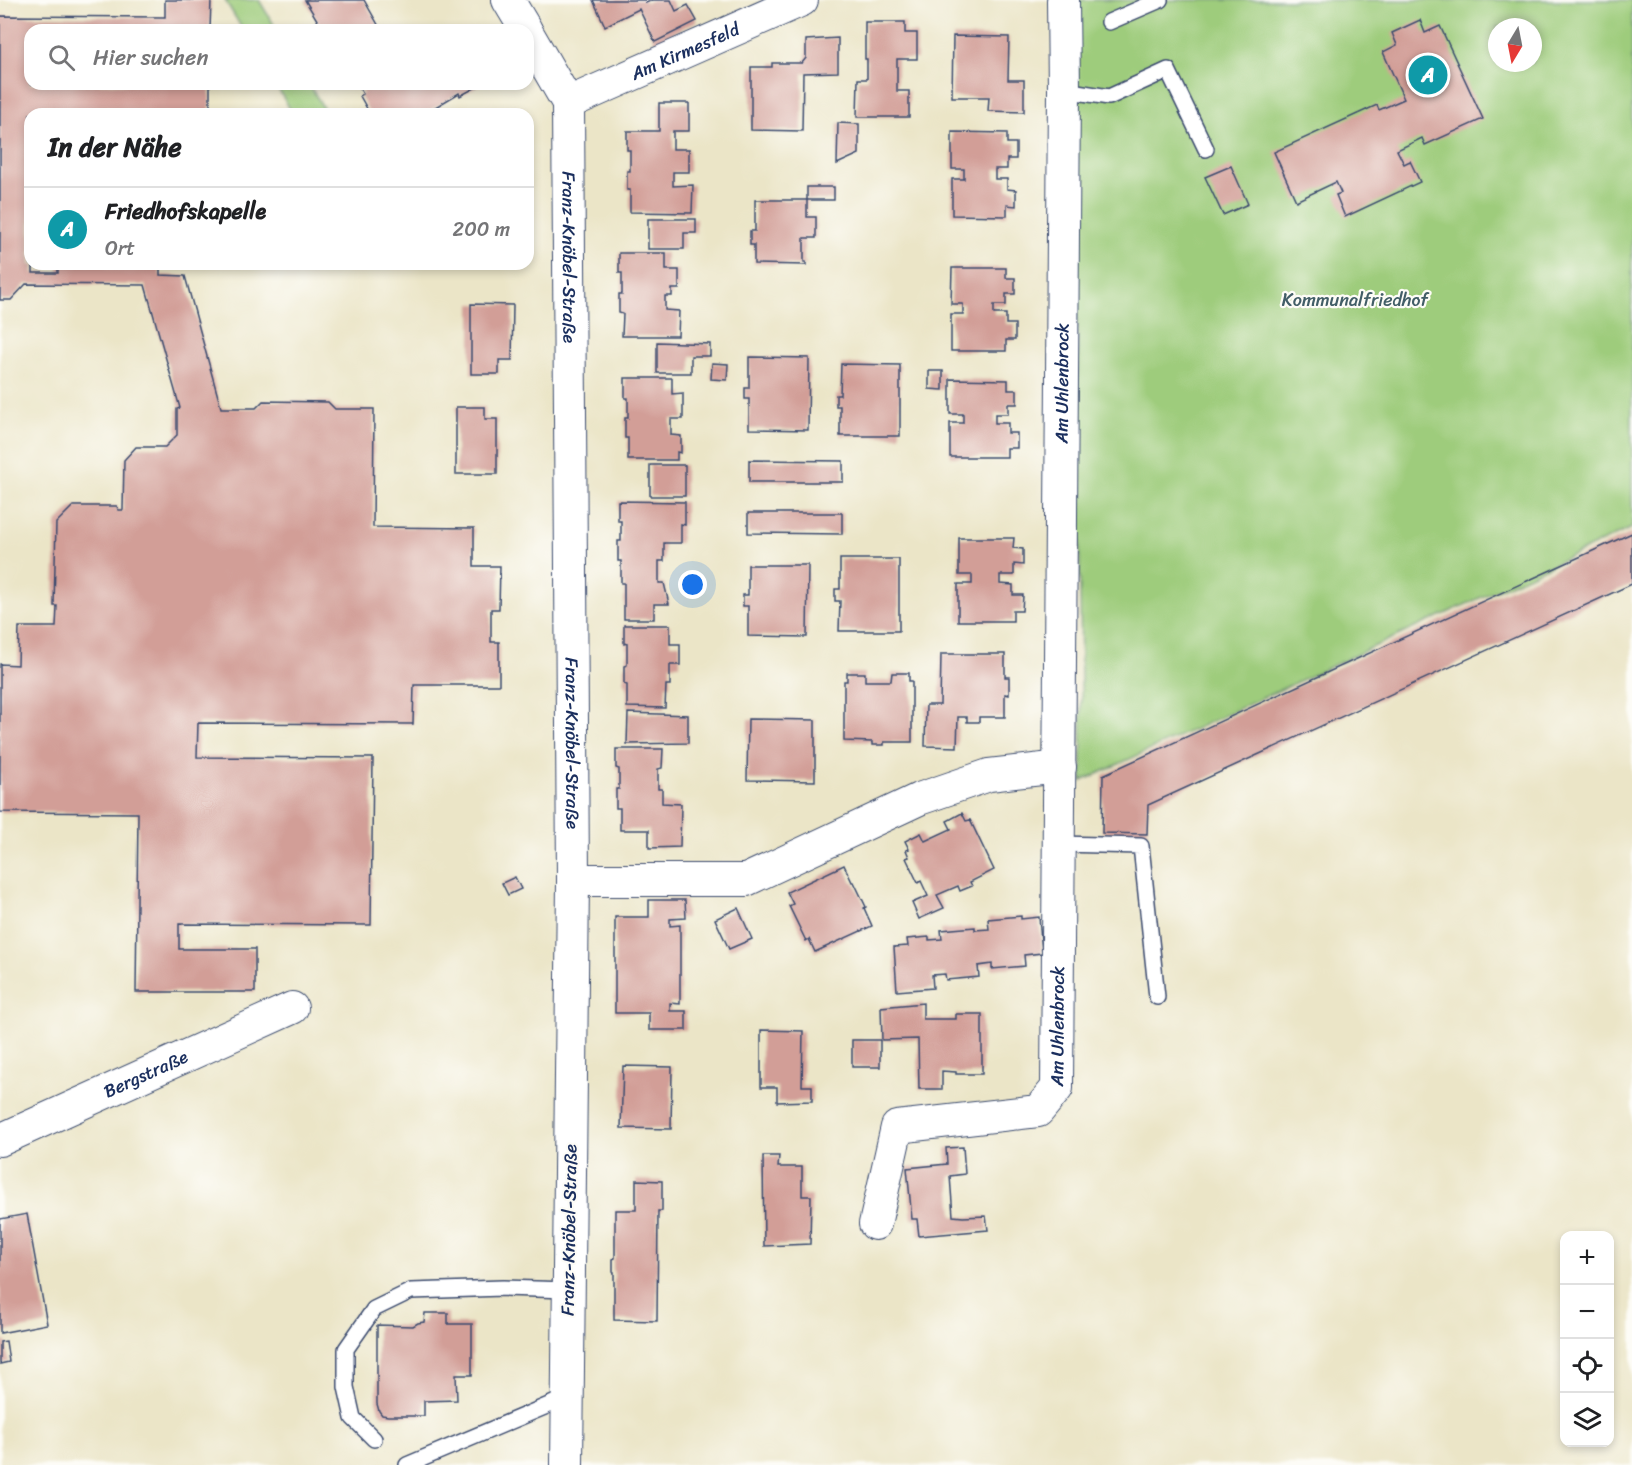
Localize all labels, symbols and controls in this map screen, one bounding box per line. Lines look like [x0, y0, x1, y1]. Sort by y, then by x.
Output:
street label: Am Kirmesfeld [625, 13, 746, 90]
north arrow [1488, 18, 1542, 72]
search box [24, 24, 534, 90]
text: Hier suchen [93, 38, 208, 77]
icon: search [45, 41, 78, 74]
pin: A [1408, 52, 1448, 98]
text: In der Nähe [48, 124, 182, 170]
street label: Franz-Knöbel-Straße [552, 171, 586, 344]
text: Friedhofskapelle [105, 192, 266, 231]
text: A [61, 212, 74, 247]
text: 200 m [453, 212, 510, 247]
text: Ort [105, 231, 135, 266]
park label: Kommunalfriedhof [1282, 284, 1430, 316]
street label: Am Uhlenbrock [1046, 322, 1078, 445]
your location [678, 570, 707, 599]
street label: Franz-Knöbel-Straße [556, 657, 589, 830]
street label: Am Uhlenbrock [1041, 965, 1074, 1088]
street label: Bergstraße [98, 1041, 194, 1107]
street label: Franz-Knöbel-Straße [552, 1144, 587, 1316]
map controls [1560, 1231, 1614, 1447]
button: + [1560, 1231, 1614, 1285]
button: − [1560, 1285, 1614, 1339]
button: locate [1560, 1339, 1614, 1393]
button: layers [1560, 1393, 1614, 1447]

